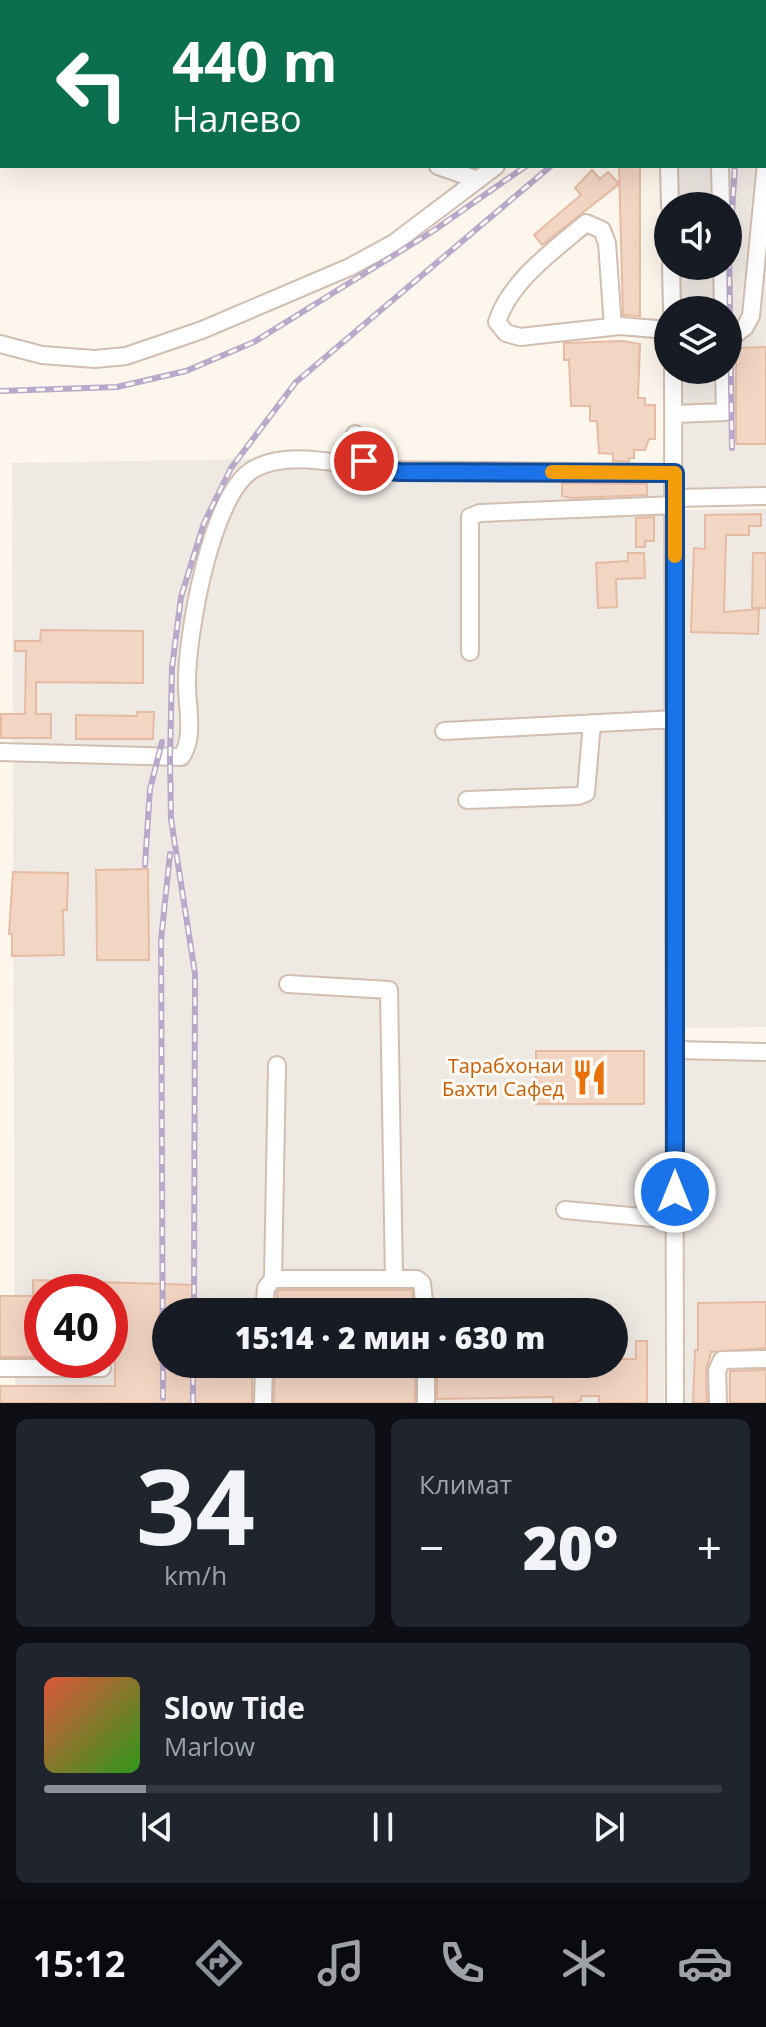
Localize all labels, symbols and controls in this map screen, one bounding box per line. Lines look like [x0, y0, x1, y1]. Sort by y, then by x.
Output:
text: 440 m [172, 22, 338, 98]
icon: left [40, 32, 144, 136]
text: Налево [172, 94, 302, 143]
map controls [654, 192, 742, 384]
button: sound [654, 192, 742, 280]
button: layers [654, 296, 742, 384]
pin [330, 427, 398, 495]
icon: arrive [342, 439, 386, 483]
place label: Тарабхонаи Бахти Сафед [442, 1052, 565, 1102]
restaurant icon: Тарабхонаи Бахти Сафед [571, 1058, 609, 1096]
position arrow [633, 1150, 717, 1234]
speed limit sign: 40 [24, 1274, 128, 1378]
text: 15:14 · 2 мин · 630 m [235, 1317, 545, 1358]
text: 34 [136, 1434, 255, 1575]
text: Климат [419, 1466, 512, 1502]
text: 20° [523, 1506, 618, 1588]
text: − [419, 1517, 444, 1577]
text: + [697, 1517, 722, 1577]
text: km/h [164, 1557, 227, 1593]
text: Slow Tide [164, 1687, 305, 1728]
text: Marlow [164, 1728, 255, 1764]
icon: previous [135, 1805, 179, 1849]
icon: pause [361, 1805, 405, 1849]
icon: next [587, 1805, 631, 1849]
icon: directions [191, 1935, 247, 1991]
icon: music [313, 1935, 369, 1991]
icon: phone [434, 1935, 490, 1991]
icon: climate [556, 1935, 612, 1991]
icon: car [677, 1935, 733, 1991]
text: 15:12 [33, 1939, 125, 1988]

